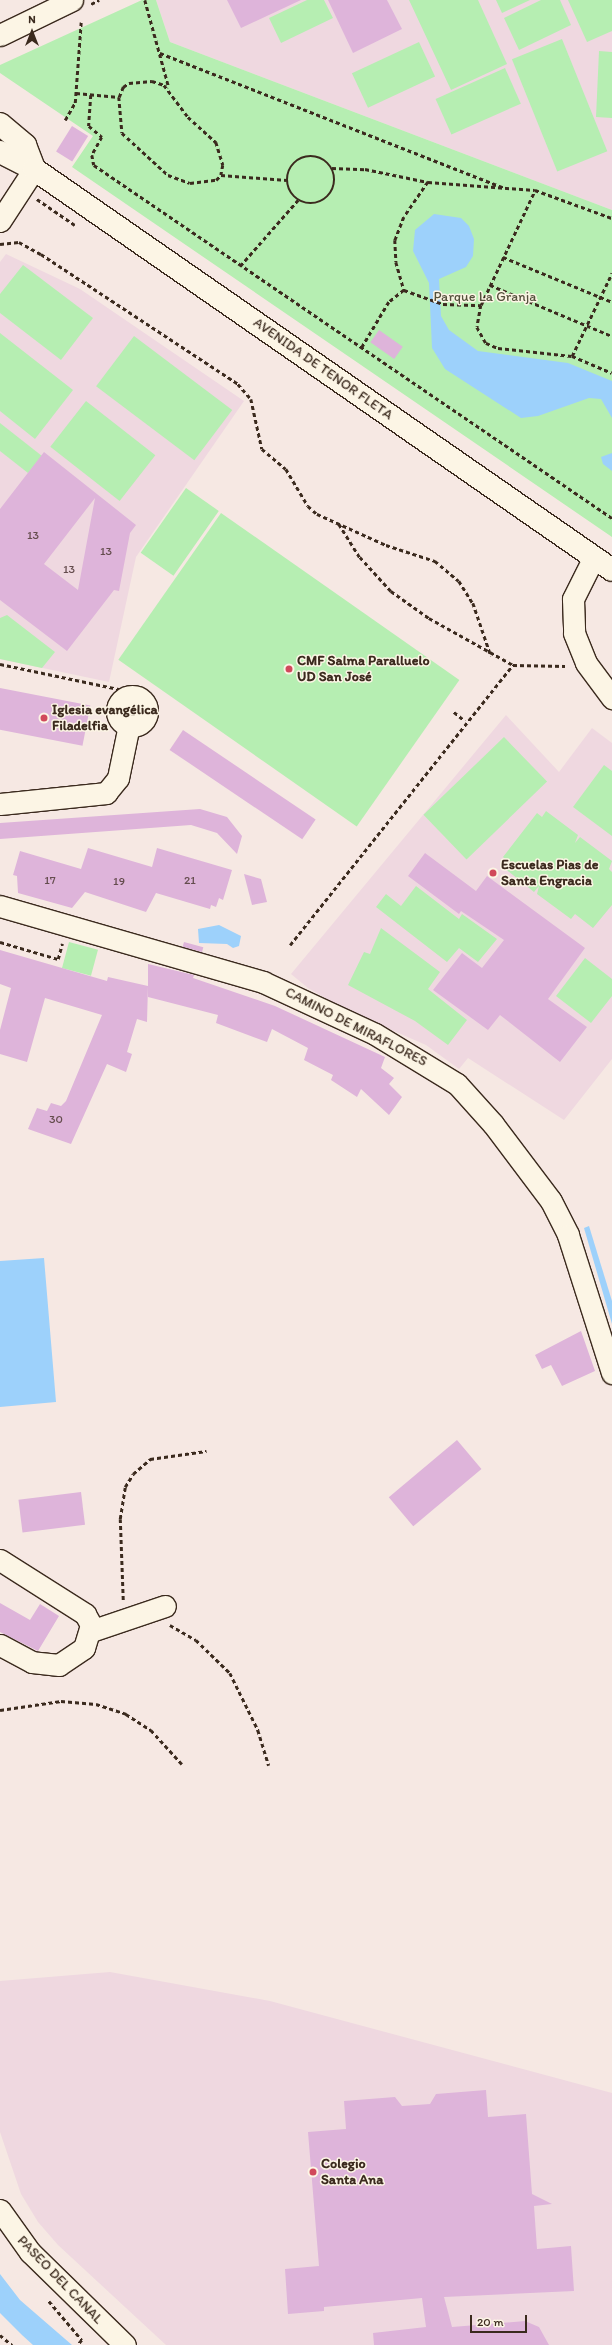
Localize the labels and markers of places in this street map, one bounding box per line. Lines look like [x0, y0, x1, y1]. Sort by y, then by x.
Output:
place label: CMF Salma Paralluelo UD San José [297, 653, 429, 686]
marker: CMF Salma Paralluelo UD San José [284, 664, 294, 674]
place label: Iglesia evangélica Filadelfia [52, 702, 158, 734]
marker: Iglesia evangélica Filadelfia [39, 713, 49, 723]
place label: Escuelas Pias de Santa Engracia [501, 857, 599, 890]
marker: Escuelas Pias de Santa Engracia [488, 868, 498, 878]
place label: Colegio Santa Ana [321, 2156, 384, 2188]
marker: Colegio Santa Ana [308, 2167, 318, 2177]

